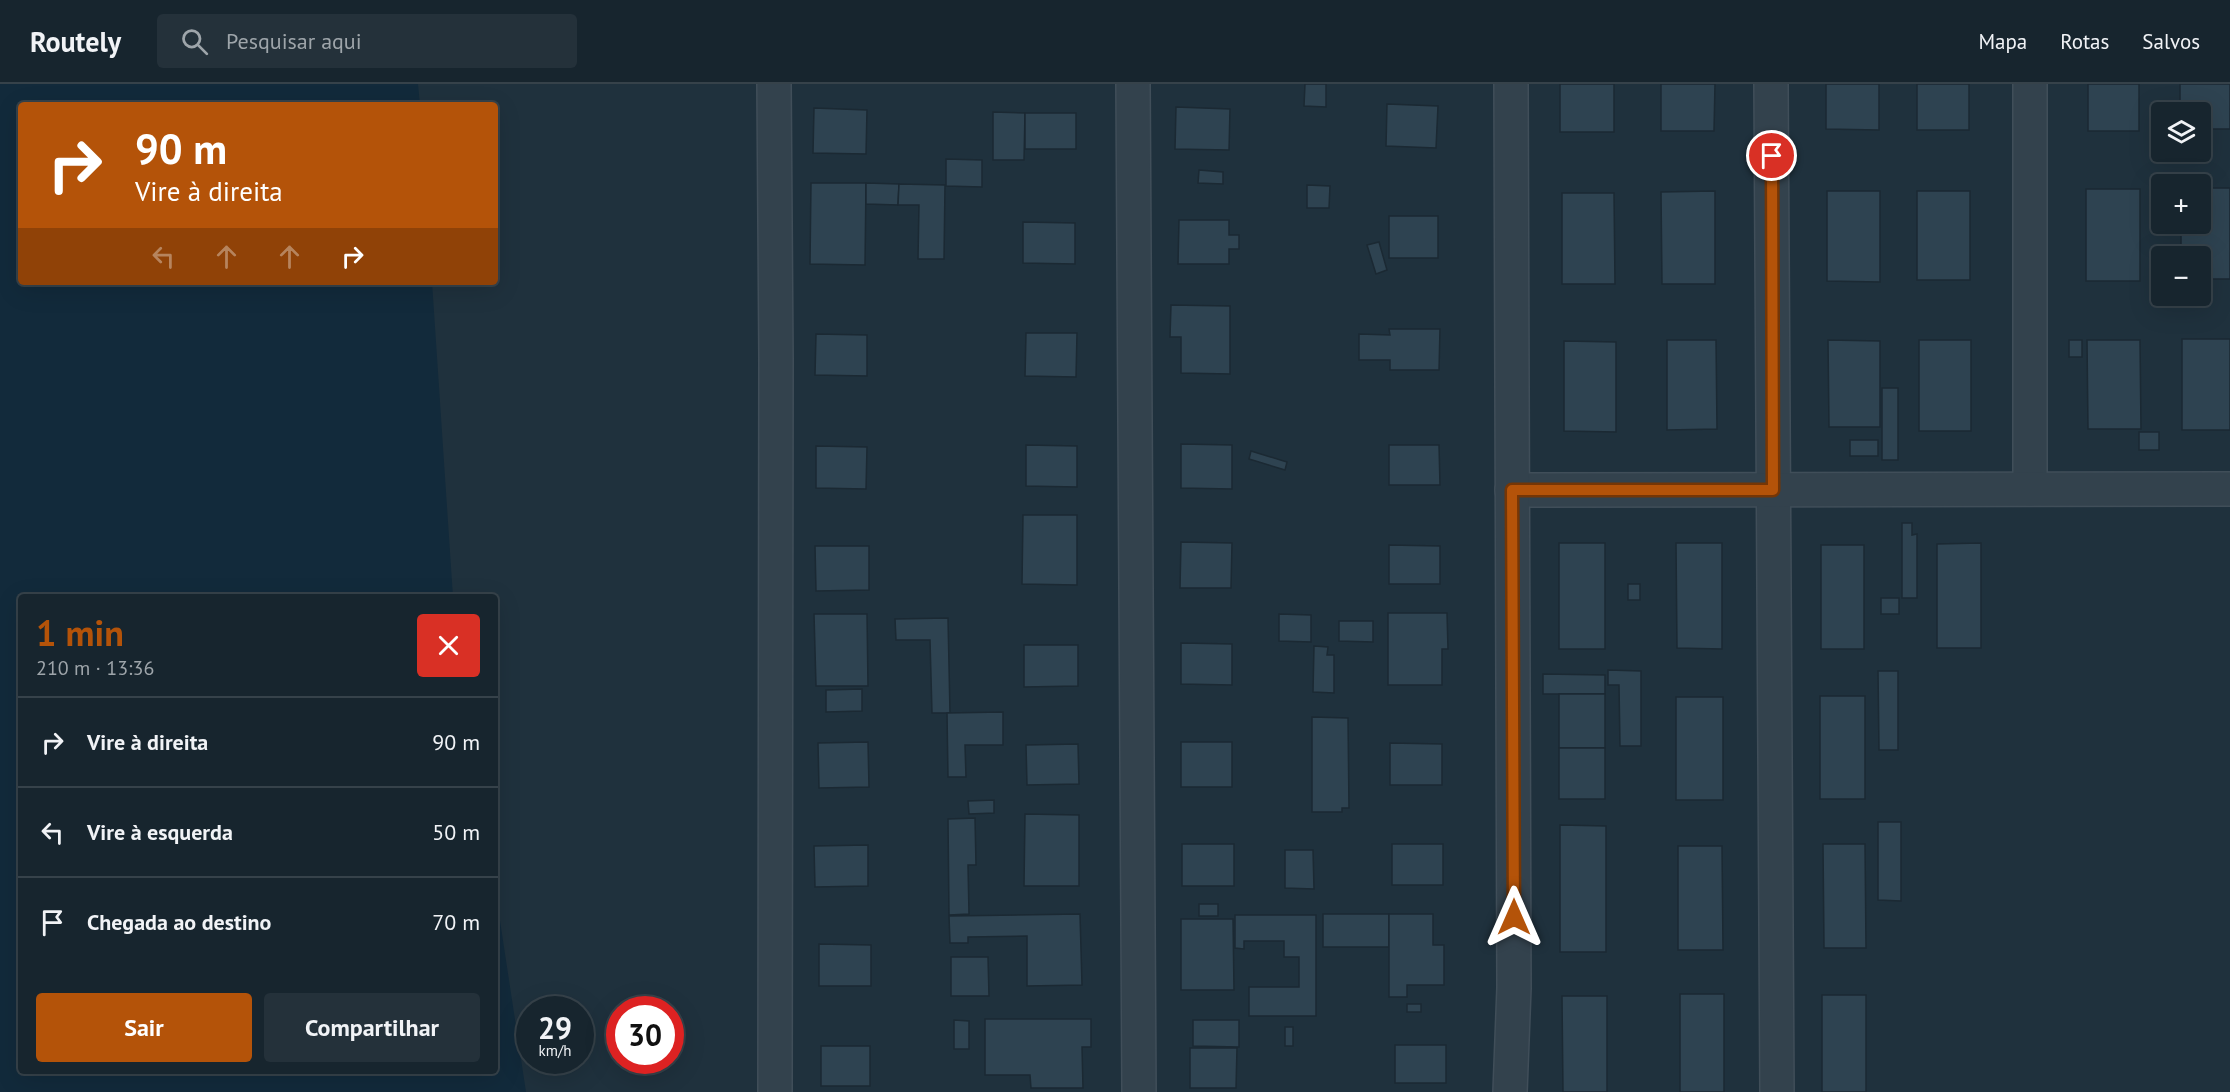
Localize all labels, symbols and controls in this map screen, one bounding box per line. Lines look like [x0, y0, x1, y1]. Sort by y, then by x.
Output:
search box [157, 14, 577, 68]
text: Routely [30, 23, 121, 60]
icon: search [178, 25, 211, 58]
text: Pesquisar aqui [226, 27, 362, 55]
text: Mapa [1978, 28, 2027, 55]
text: Rotas [2060, 28, 2109, 55]
text: Salvos [2142, 28, 2200, 55]
map controls [2151, 102, 2211, 306]
button: layers [2151, 102, 2211, 162]
text: 90 m [135, 121, 227, 176]
icon: right [36, 126, 114, 204]
pin [1746, 130, 1797, 181]
icon: arrive [1755, 139, 1788, 172]
text: Vire à direita [135, 174, 283, 208]
button: + [2151, 174, 2211, 234]
icon: left [147, 240, 180, 273]
icon: ahead [210, 240, 243, 273]
icon: ahead [273, 240, 306, 273]
icon: right [336, 240, 369, 273]
button: − [2151, 246, 2211, 306]
text: 1 min [36, 609, 124, 656]
button: close [417, 614, 480, 677]
text: 210 m · 13:36 [36, 655, 154, 681]
icon: right [36, 726, 69, 759]
text: Vire à direita [87, 728, 208, 756]
text: 90 m [432, 728, 480, 756]
icon: left [36, 816, 69, 849]
text: Vire à esquerda [87, 818, 233, 846]
text: 50 m [432, 818, 480, 846]
position arrow [1482, 885, 1546, 949]
icon: arrive [36, 906, 69, 939]
text: Chegada ao destino [87, 908, 271, 936]
text: 70 m [432, 908, 480, 936]
button: Sair [36, 993, 252, 1062]
button: Compartilhar [264, 993, 480, 1062]
speed limit sign: 30 [606, 996, 684, 1074]
text: 29 [538, 1008, 572, 1047]
text: km/h [539, 1041, 571, 1060]

